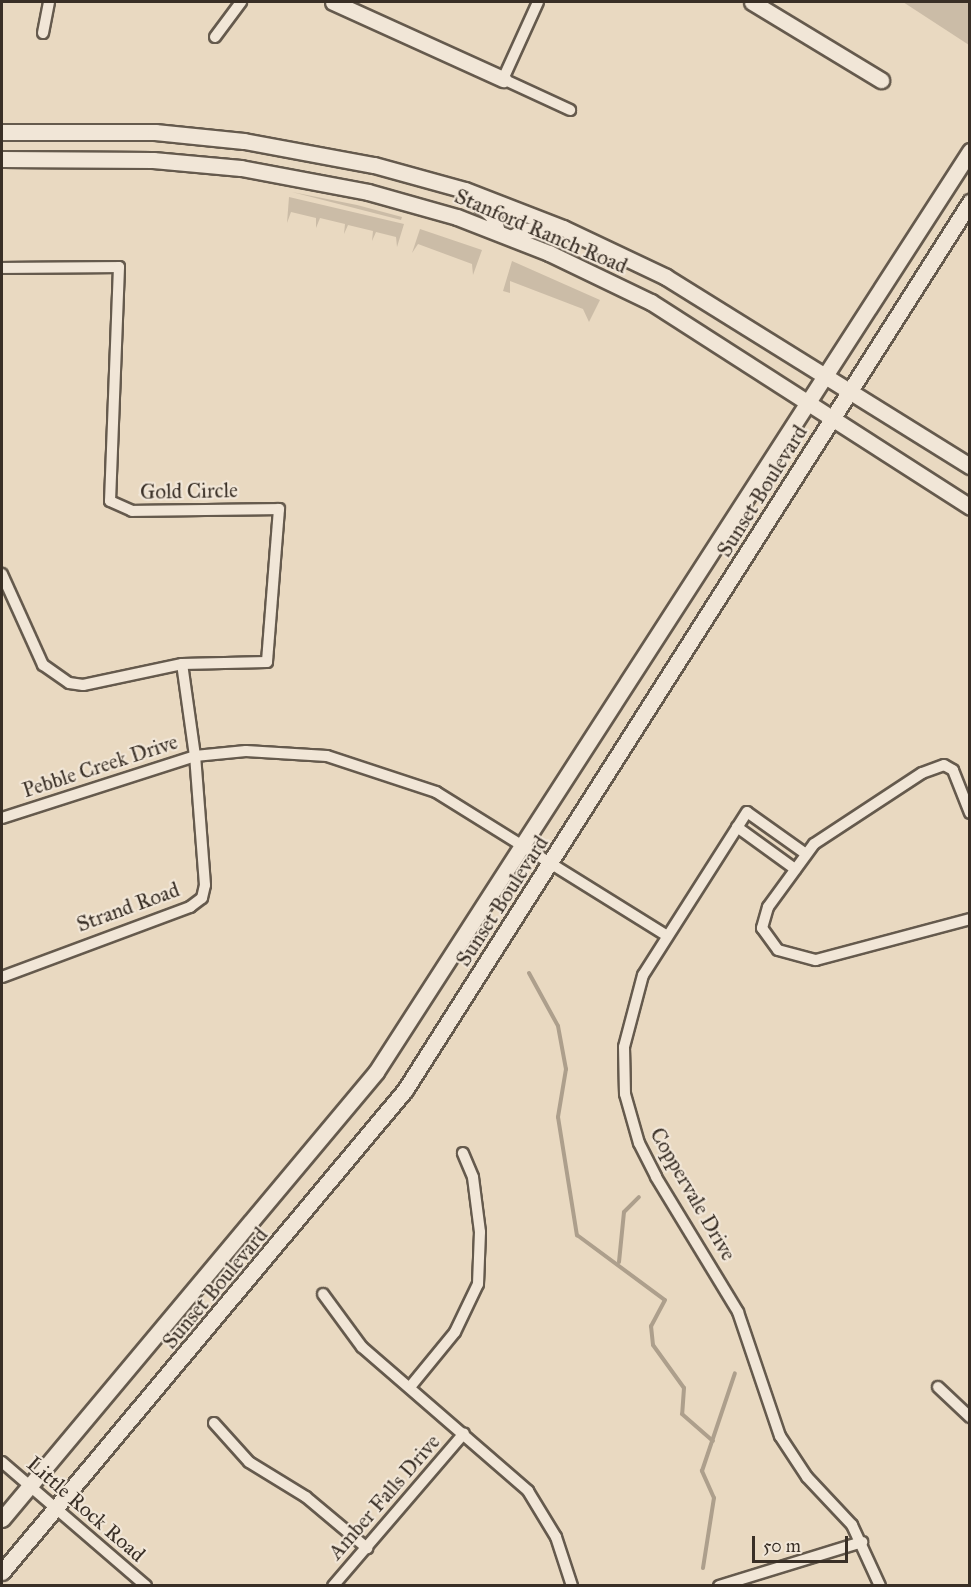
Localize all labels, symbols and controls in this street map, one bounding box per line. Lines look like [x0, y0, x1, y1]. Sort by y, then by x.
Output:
street label: Stanford Ranch Road [451, 183, 631, 279]
street label: Sunset Boulevard [711, 421, 813, 561]
street label: Gold Circle [140, 478, 238, 504]
street label: Pebble Creek Drive [19, 729, 181, 803]
street label: Sunset Boulevard [451, 831, 553, 971]
street label: Strand Road [73, 877, 183, 937]
street label: Coppervale Drive [645, 1123, 741, 1265]
street label: Sunset Boulevard [157, 1222, 273, 1354]
street label: Amber Falls Drive [323, 1429, 445, 1565]
street label: Little Rock Road [22, 1451, 150, 1567]
scale bar [755, 1524, 851, 1562]
text: 50 m [763, 1535, 801, 1557]

